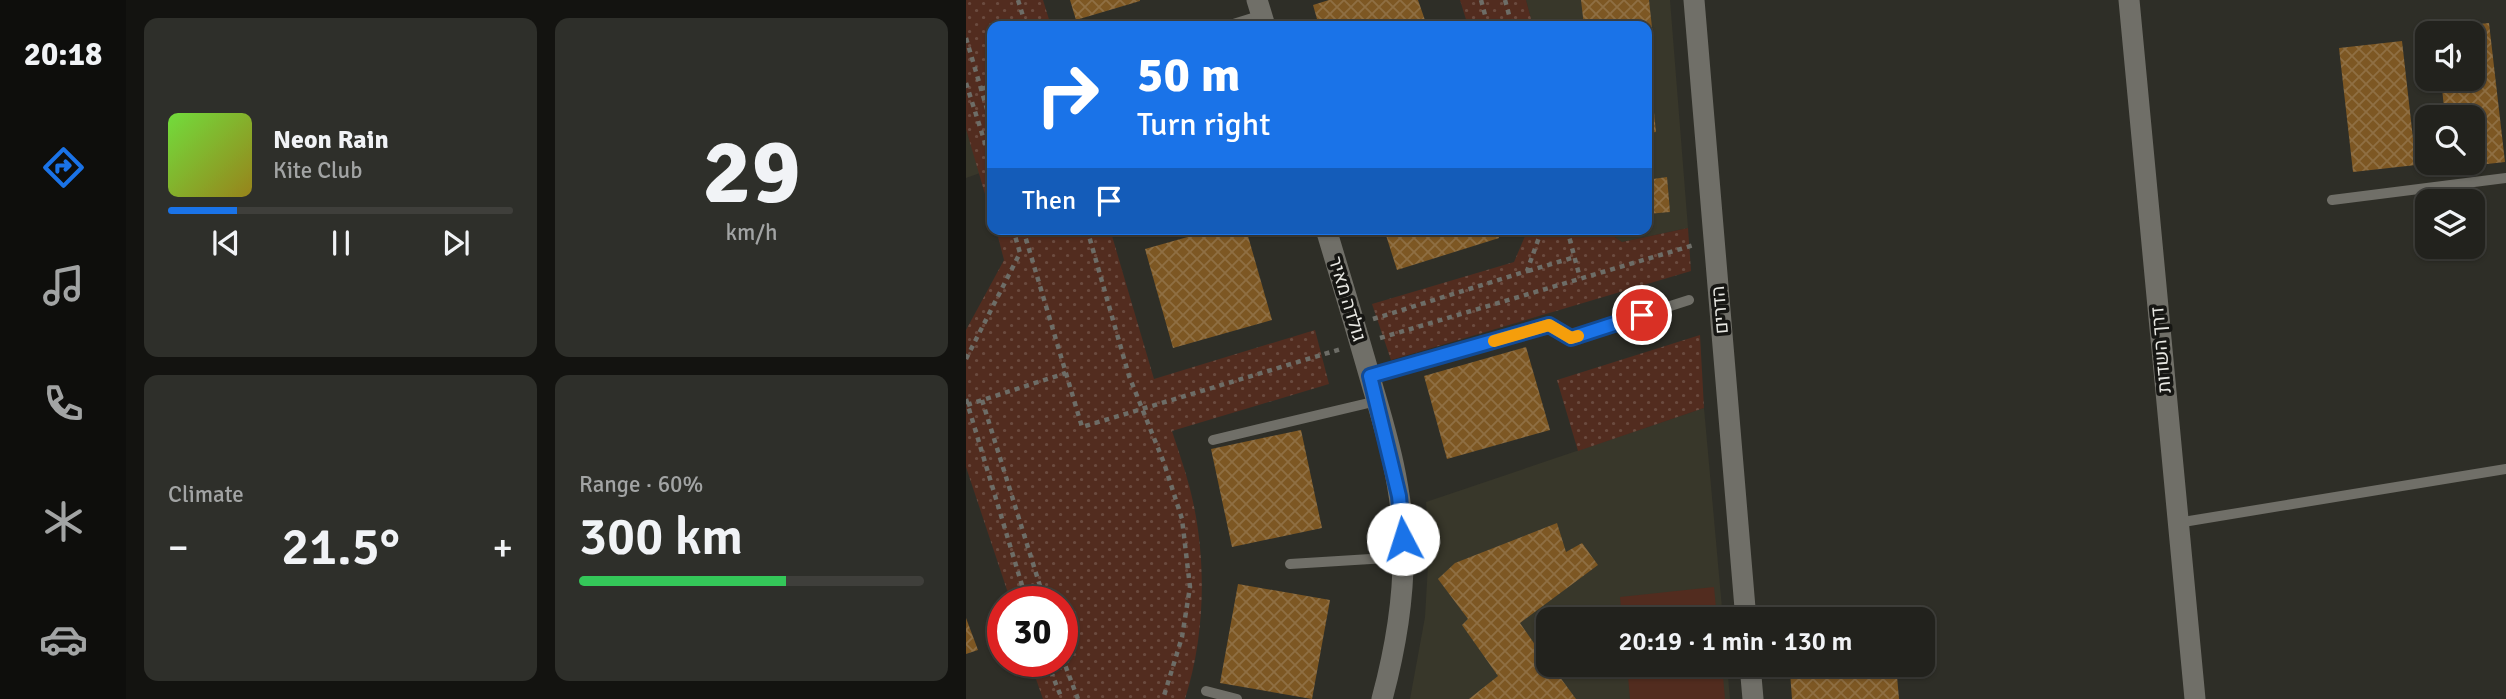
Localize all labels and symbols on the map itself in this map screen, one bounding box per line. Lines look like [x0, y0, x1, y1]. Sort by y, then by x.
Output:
street label: גולדה מאיר [1323, 254, 1371, 344]
pin [1612, 285, 1672, 345]
street label: הדרים [1706, 285, 1734, 335]
street label: דרך השדות [2145, 306, 2177, 394]
position arrow [1366, 502, 1440, 576]
speed limit sign: 30 [987, 586, 1078, 677]

